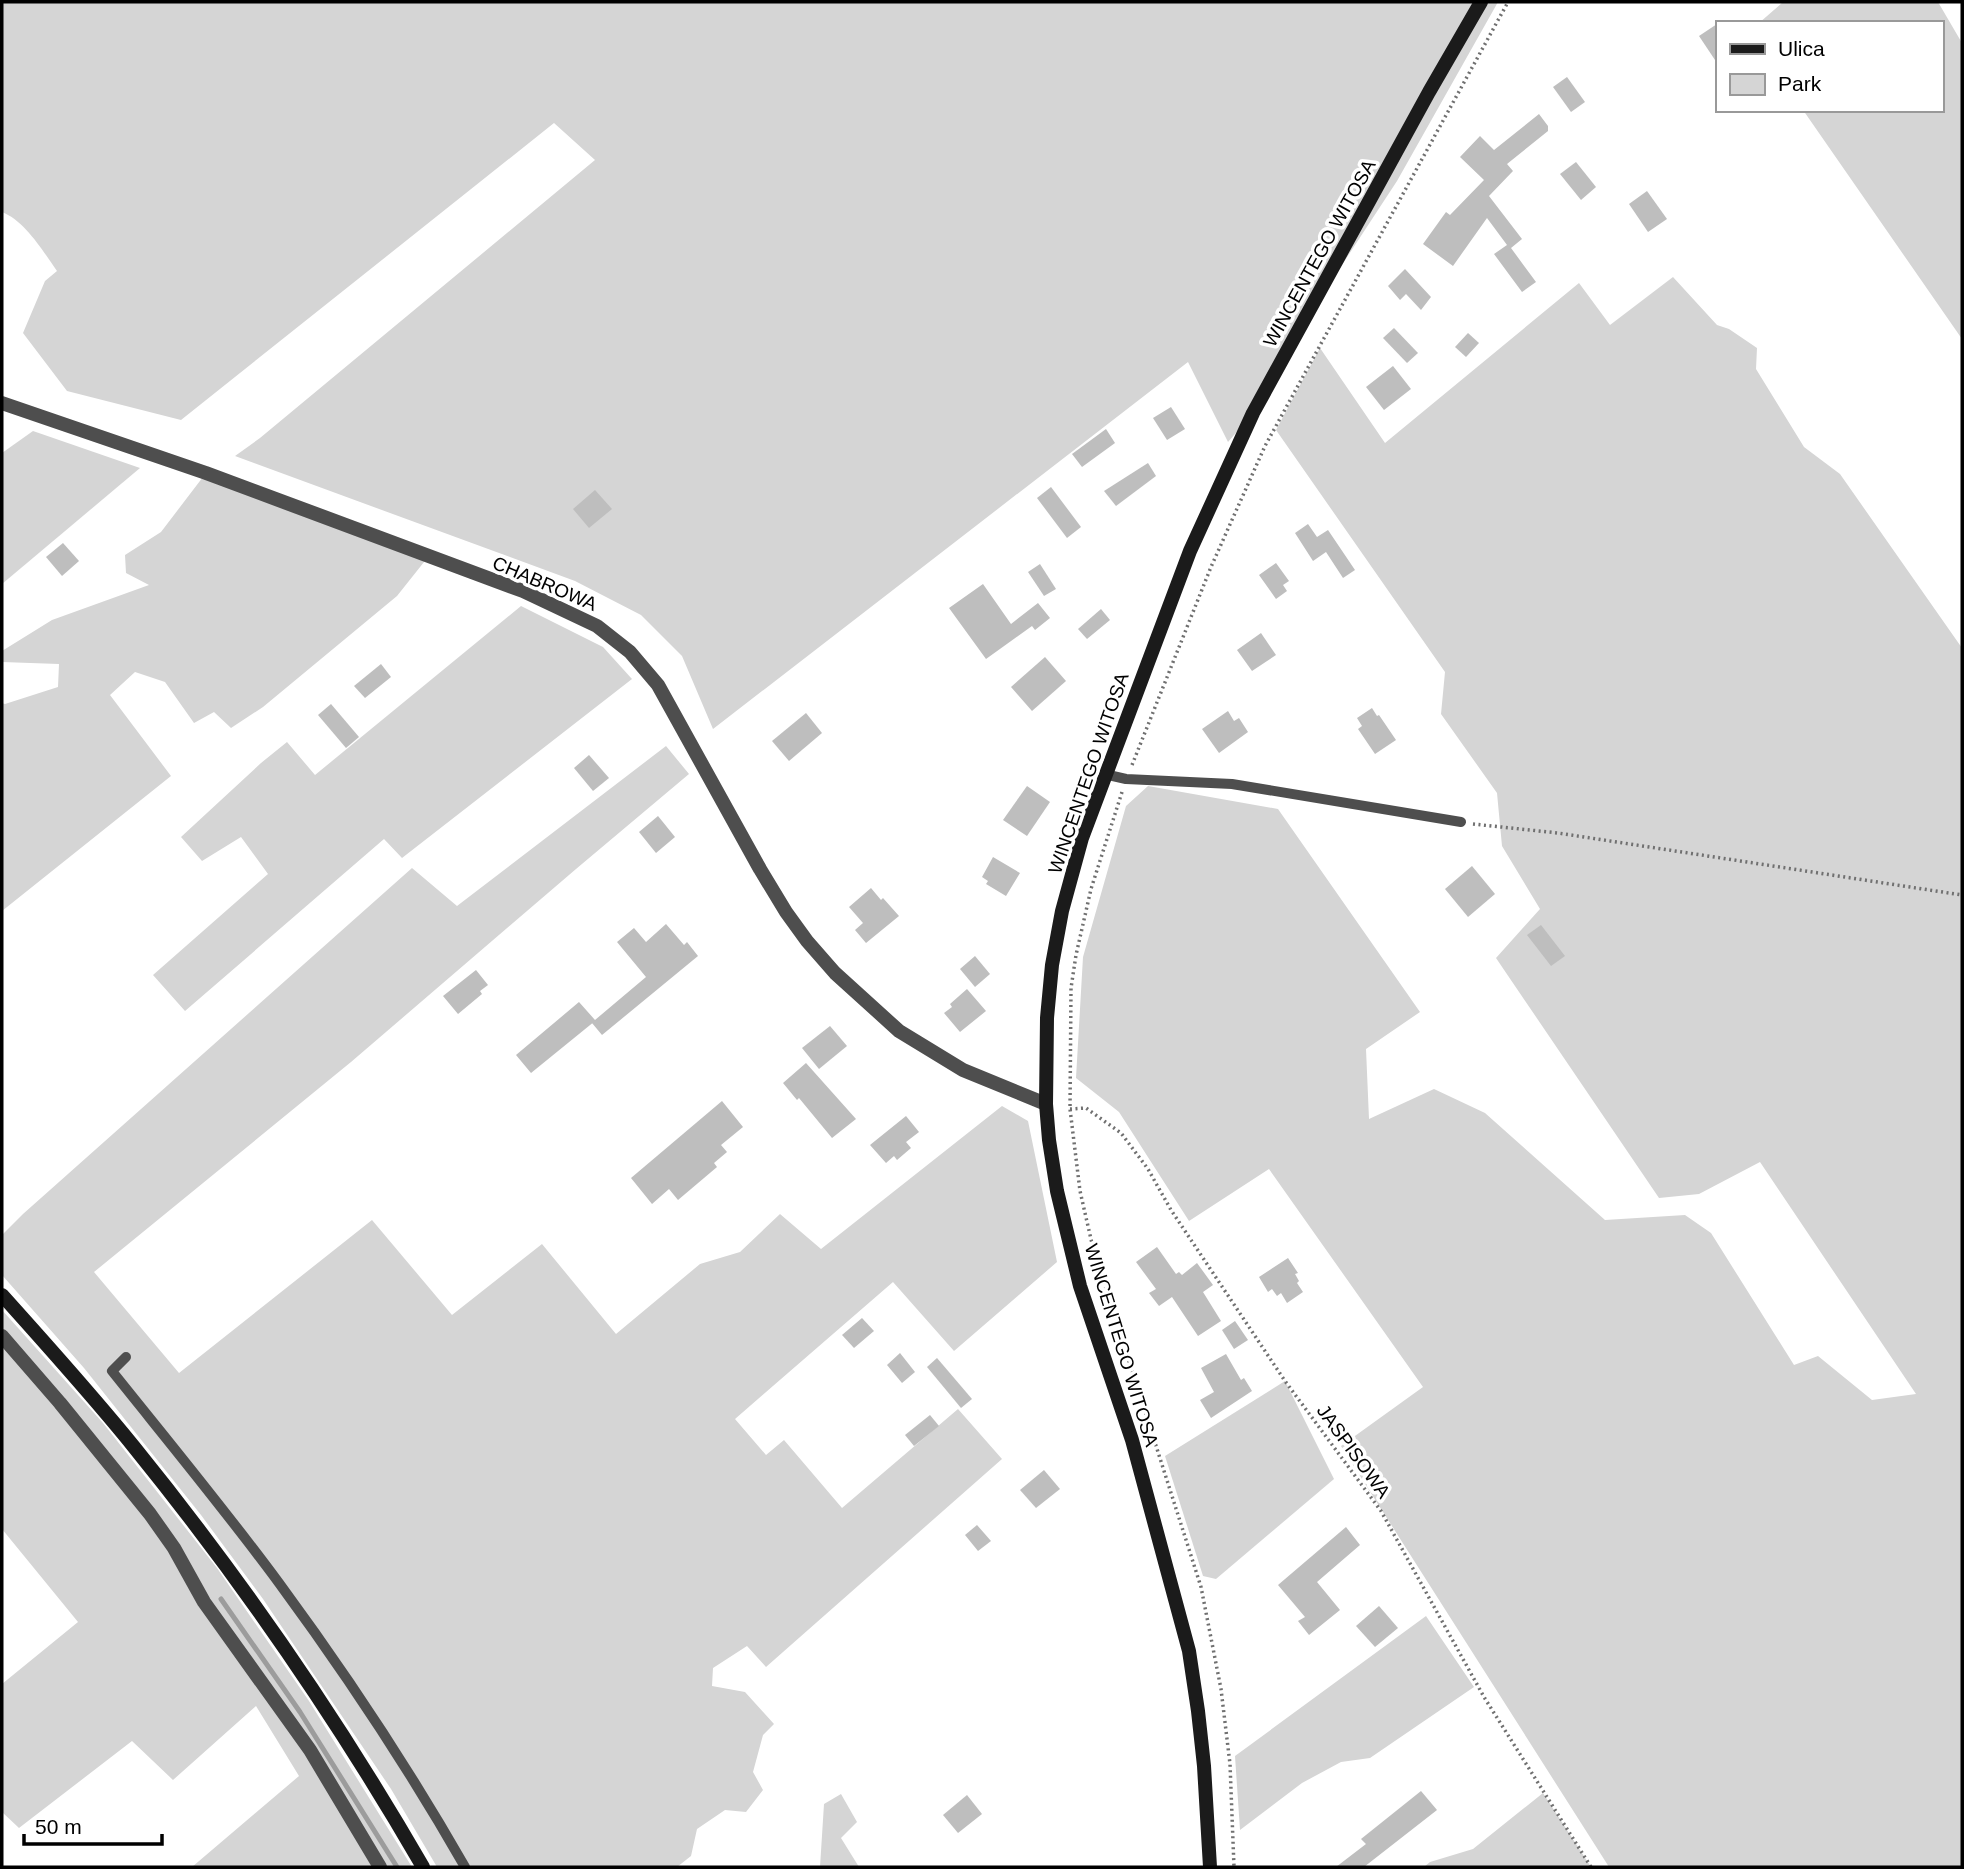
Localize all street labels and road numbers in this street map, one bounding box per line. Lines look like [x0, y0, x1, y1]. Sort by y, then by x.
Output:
street label: WINCENTEGO WITOSA [1259, 156, 1380, 351]
street label: CHABROWA [490, 552, 600, 615]
street label: WINCENTEGO WITOSA [1044, 670, 1133, 876]
street label: WINCENTEGO WITOSA [1081, 1241, 1162, 1449]
street label: JASPISOWA [1313, 1401, 1395, 1502]

